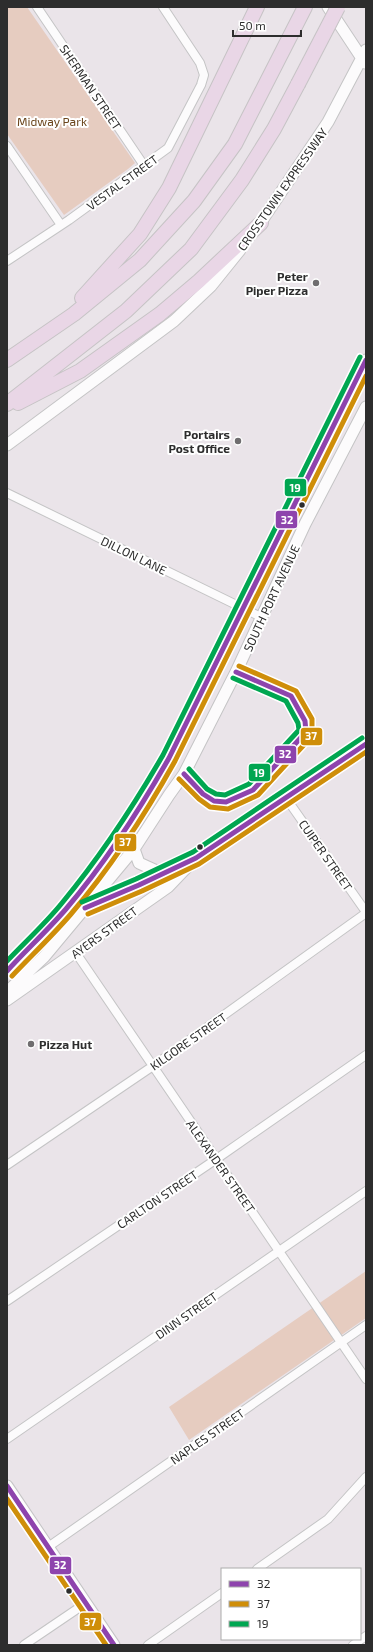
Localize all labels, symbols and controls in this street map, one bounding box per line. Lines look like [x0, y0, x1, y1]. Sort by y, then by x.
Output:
scale bar [233, 12, 301, 38]
text: 50 m [239, 18, 266, 32]
street label: SHERMAN STREET [57, 42, 125, 132]
park label: Midway Park [17, 114, 87, 128]
street label: CROSSTOWN EXPRESSWAY [234, 125, 330, 253]
street label: VESTAL STREET [84, 151, 160, 213]
place label: Peter Piper Pizza [246, 269, 308, 297]
marker: Peter Piper Pizza [311, 278, 321, 288]
place label: Portairs Post Office [168, 427, 230, 455]
marker: Portairs Post Office [233, 436, 243, 446]
line badge: 19 [284, 478, 307, 497]
text: 19 [289, 481, 301, 494]
unlabelled marker [297, 500, 307, 510]
line badge: 32 [275, 510, 298, 529]
text: 32 [281, 513, 293, 526]
street label: DILLON LANE [99, 533, 169, 577]
street label: SOUTH PORT AVENUE [240, 542, 302, 654]
line badge: 37 [300, 727, 323, 746]
text: 37 [305, 729, 317, 742]
line badge: 32 [274, 745, 297, 764]
text: 32 [279, 747, 291, 760]
line badge: 19 [248, 763, 271, 782]
text: 19 [253, 766, 265, 779]
street label: CUIPER STREET [296, 817, 356, 893]
line badge: 37 [114, 833, 137, 852]
text: 37 [119, 835, 131, 848]
unlabelled marker [195, 842, 205, 852]
street label: AYERS STREET [68, 903, 140, 961]
street label: KILGORE STREET [147, 1009, 229, 1073]
place label: Pizza Hut [39, 1037, 92, 1051]
marker: Pizza Hut [26, 1039, 36, 1049]
street label: ALEXANDER STREET [184, 1117, 258, 1215]
street label: CARLTON STREET [114, 1167, 200, 1231]
street label: DINN STREET [152, 1289, 220, 1341]
street label: NAPLES STREET [167, 1405, 247, 1467]
line badge: 32 [49, 1556, 72, 1575]
text: 32 [54, 1558, 66, 1571]
legend [221, 1568, 361, 1640]
text: 32 [257, 1576, 271, 1590]
unlabelled marker [64, 1586, 74, 1596]
text: 37 [257, 1596, 270, 1610]
line badge: 37 [79, 1612, 102, 1631]
text: 37 [84, 1615, 96, 1628]
text: 19 [257, 1616, 269, 1630]

